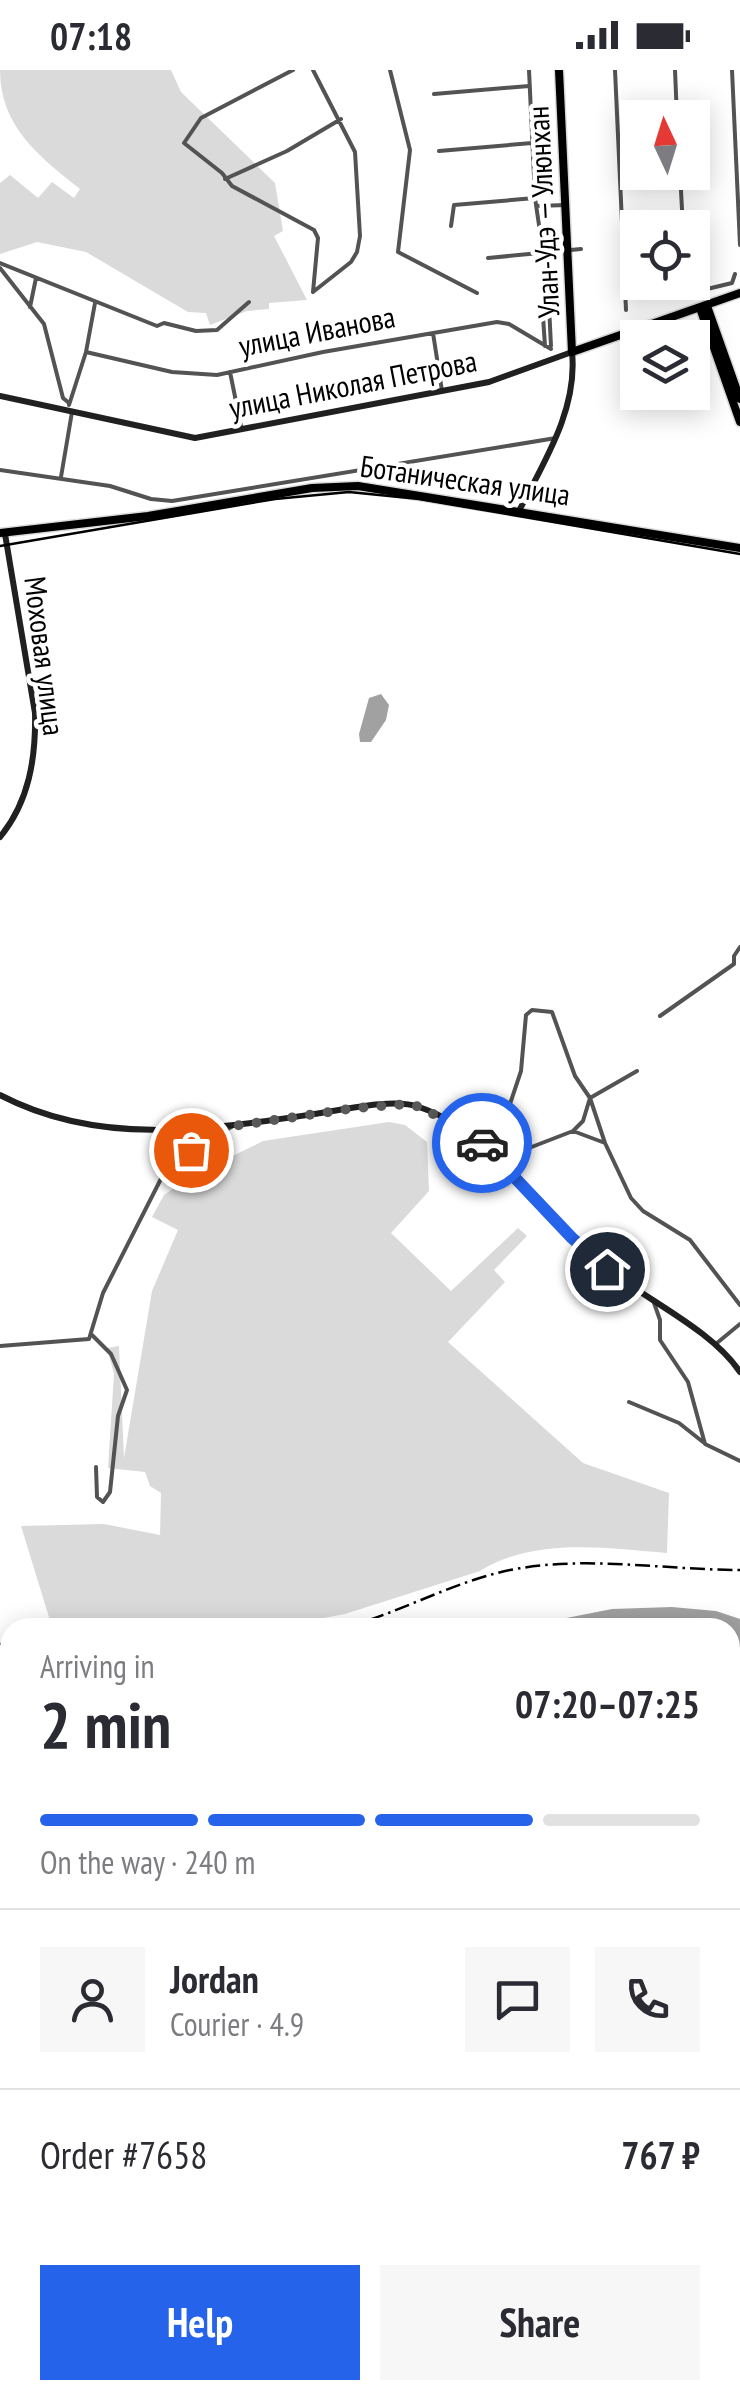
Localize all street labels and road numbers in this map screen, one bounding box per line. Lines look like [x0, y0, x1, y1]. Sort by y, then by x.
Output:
street label: Улан-Удэ — Улюнхан [517, 105, 568, 319]
street label: улица Иванова [235, 296, 398, 365]
street label: улица Николая Петрова [226, 340, 480, 427]
street label: Ботаническая улица [358, 445, 573, 514]
street label: Моховая улица [16, 574, 75, 738]

